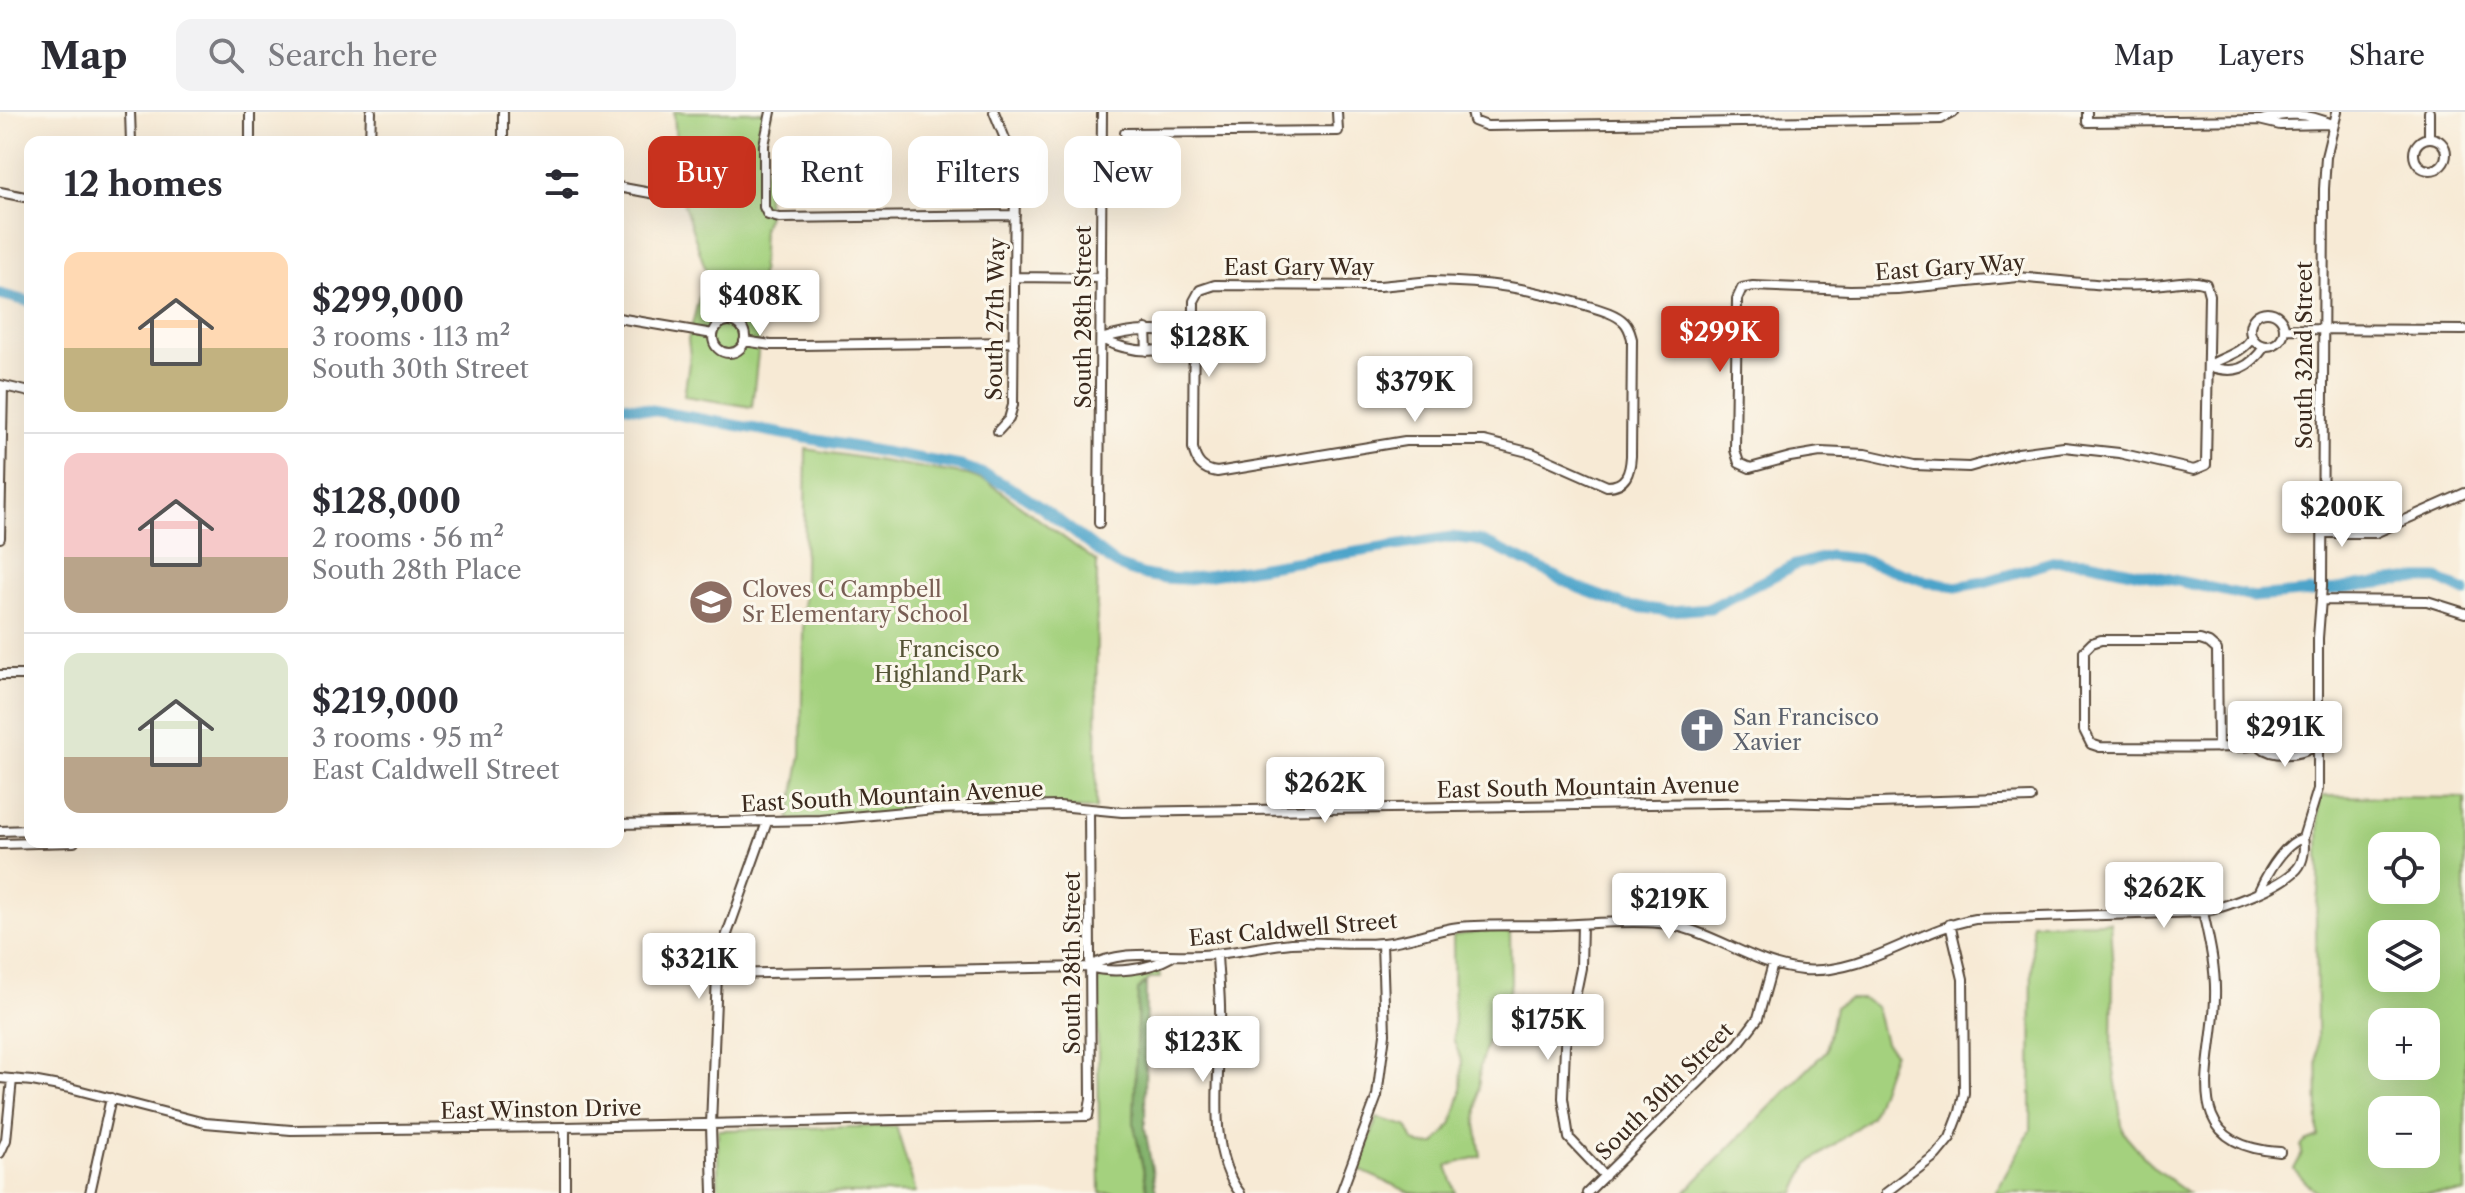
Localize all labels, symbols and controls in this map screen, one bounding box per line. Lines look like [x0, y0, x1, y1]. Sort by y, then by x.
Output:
search box [176, 19, 736, 91]
text: Map [40, 32, 128, 79]
icon: search [204, 33, 248, 77]
text: Search here [268, 37, 438, 74]
text: Map [2114, 38, 2174, 72]
text: Layers [2218, 38, 2305, 72]
text: Share [2349, 38, 2425, 72]
chip: Buy [648, 136, 756, 208]
chip: Rent [772, 136, 892, 208]
chip: Filters [908, 136, 1048, 208]
chip: New [1064, 136, 1181, 208]
icon: filters [540, 162, 584, 206]
text: 12 homes [64, 163, 223, 205]
street label: South 28th Street [1070, 225, 1097, 409]
street label: South 27th Way [981, 236, 1010, 401]
street label: East Gary Way [1874, 249, 2027, 286]
street label: East Gary Way [1224, 254, 1375, 281]
street label: South 32nd Street [2291, 261, 2318, 449]
pin: $408K [704, 270, 816, 338]
text: $299,000 [312, 279, 464, 321]
text: $408K [718, 280, 802, 312]
icon: home [128, 284, 224, 380]
pin: $299K [1664, 306, 1776, 374]
pin: $128K [1153, 311, 1265, 379]
text: $299K [1679, 316, 1761, 348]
text: 3 rooms · 113 m² [312, 321, 510, 353]
text: $128K [1170, 321, 1248, 353]
text: South 30th Street [312, 353, 529, 385]
pin: $379K [1359, 356, 1471, 424]
text: $379K [1375, 366, 1455, 398]
text: $128,000 [312, 480, 461, 522]
pin: $200K [2286, 481, 2398, 549]
icon: home [128, 485, 224, 581]
text: $200K [2300, 491, 2384, 523]
text: 2 rooms · 56 m² [312, 522, 504, 554]
text: South 28th Place [312, 554, 522, 586]
place label: Cloves C Campbell Sr Elementary School [742, 576, 969, 628]
school or university icon: Cloves C Campbell Sr Elementary School [687, 578, 735, 626]
park label: Francisco Highland Park [874, 636, 1025, 688]
text: $219,000 [312, 680, 459, 722]
icon: home [128, 685, 224, 781]
pin: $291K [2229, 701, 2341, 769]
place label: San Francisco Xavier [1732, 704, 1879, 756]
church icon: San Francisco Xavier [1678, 706, 1726, 754]
text: $291K [2246, 711, 2324, 743]
text: 3 rooms · 95 m² [312, 722, 504, 754]
text: East Caldwell Street [312, 754, 559, 786]
pin: $262K [1269, 757, 1381, 825]
text: $262K [1284, 767, 1366, 799]
street label: East South Mountain Avenue [1436, 771, 1740, 804]
street label: East South Mountain Avenue [740, 775, 1044, 818]
map controls [2368, 832, 2440, 1168]
button: locate [2368, 832, 2440, 904]
pin: $262K [2108, 862, 2220, 930]
street label: South 28th Street [1059, 871, 1086, 1055]
text: $262K [2123, 872, 2205, 904]
pin: $219K [1613, 873, 1725, 941]
text: $219K [1630, 883, 1708, 915]
street label: East Caldwell Street [1188, 907, 1399, 952]
button: layers [2368, 920, 2440, 992]
pin: $321K [643, 933, 755, 1001]
text: $321K [660, 943, 738, 975]
pin: $175K [1492, 994, 1604, 1062]
text: $175K [1511, 1004, 1585, 1036]
button: + [2368, 1008, 2440, 1080]
pin: $123K [1147, 1016, 1259, 1084]
street label: South 30th Street [1590, 1017, 1739, 1166]
text: $123K [1164, 1026, 1242, 1058]
street label: East Winston Drive [440, 1094, 642, 1125]
button: − [2368, 1096, 2440, 1168]

